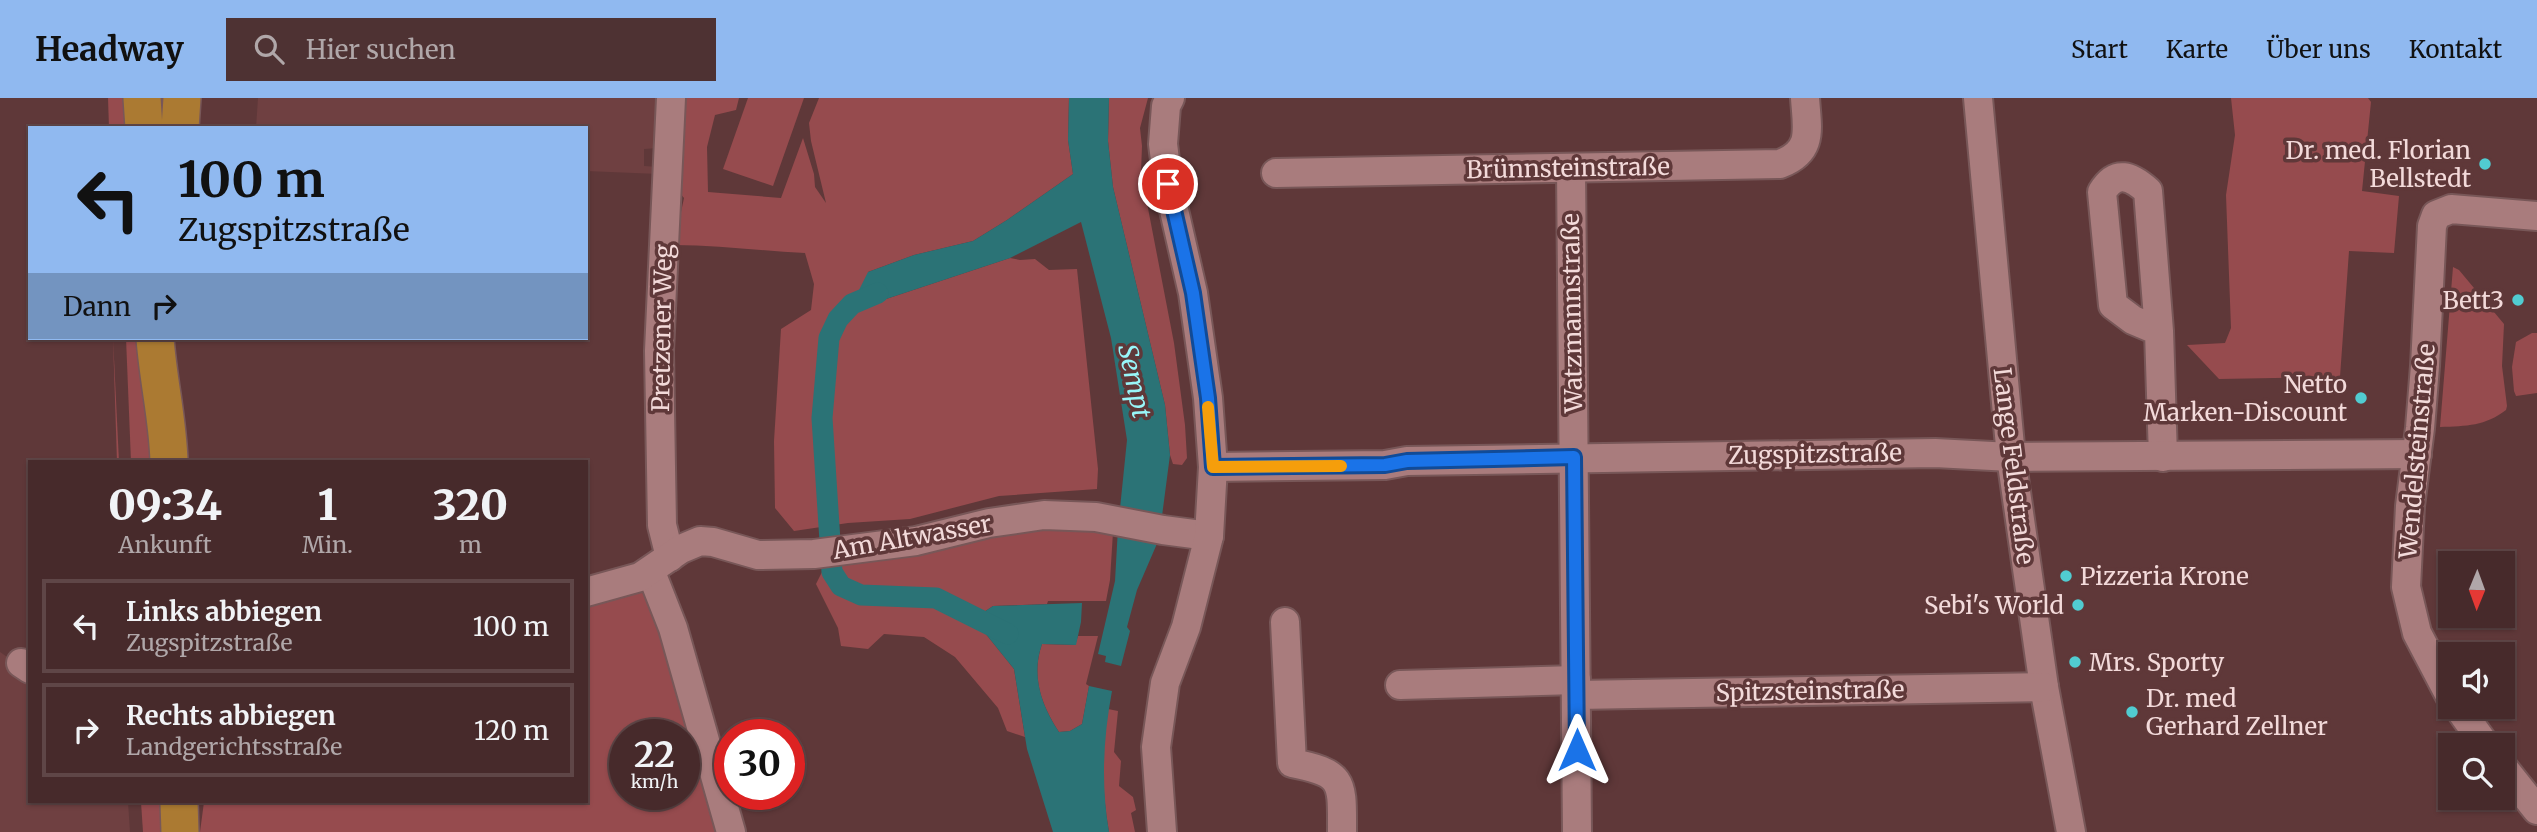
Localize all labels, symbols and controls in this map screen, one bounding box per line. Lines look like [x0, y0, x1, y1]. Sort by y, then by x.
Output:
search box [226, 18, 716, 81]
text: Headway [35, 29, 184, 70]
icon: search [250, 30, 288, 68]
text: Hier suchen [306, 33, 456, 66]
text: Start [2071, 34, 2128, 65]
text: Karte [2166, 34, 2228, 65]
text: Über uns [2266, 34, 2371, 65]
text: Kontakt [2409, 34, 2502, 65]
place label: Dr. med. Florian Bellstedt [2286, 135, 2472, 194]
text: 100 m [178, 149, 325, 210]
street label: Brünnsteinstraße [1466, 151, 1670, 185]
icon: left [63, 154, 154, 245]
pin [1138, 154, 1198, 214]
marker: Dr. med. Florian Bellstedt [2477, 156, 2493, 172]
icon: arrive [1149, 165, 1187, 203]
text: Zugspitzstraße [178, 210, 410, 250]
street label: Watzmannstraße [1555, 213, 1589, 414]
street label: Pretzener Weg [645, 243, 679, 412]
place label: Bett3 [2442, 285, 2504, 316]
icon: right [145, 287, 183, 325]
text: Dann [63, 290, 131, 323]
marker: Bett3 [2510, 292, 2526, 308]
water label: Sempt [1111, 341, 1159, 422]
street label: Wendelsteinstraße [2392, 342, 2442, 561]
street label: Lange Feldstraße [1987, 366, 2041, 566]
place label: Netto Marken-Discount [2143, 369, 2348, 428]
marker: Netto Marken-Discount [2353, 390, 2369, 406]
street label: Zugspitzstraße [1728, 437, 1902, 471]
text: 09:34 [108, 479, 222, 531]
text: 1 [318, 479, 337, 531]
text: 320 [433, 479, 508, 531]
street label: Am Altwasser [829, 508, 994, 566]
text: Ankunft [118, 530, 212, 559]
text: Min. [302, 530, 353, 559]
text: m [459, 530, 482, 559]
north arrow [2438, 551, 2515, 628]
map controls [2438, 551, 2515, 810]
place label: Pizzeria Krone [2080, 561, 2249, 592]
marker: Pizzeria Krone [2058, 568, 2074, 584]
place label: Sebi's World [1924, 590, 2064, 621]
text: Links abbiegen [126, 595, 322, 628]
marker: Sebi's World [2070, 597, 2086, 613]
icon: left [67, 607, 105, 645]
text: 100 m [473, 610, 549, 643]
text: Zugspitzstraße [126, 628, 292, 657]
button: sound [2438, 642, 2515, 719]
place label: Mrs. Sporty [2089, 647, 2224, 678]
marker: Mrs. Sporty [2067, 654, 2083, 670]
street label: Spitzsteinstraße [1715, 674, 1905, 708]
place label: Dr. med Gerhard Zellner [2146, 683, 2328, 742]
text: Rechts abbiegen [126, 699, 336, 732]
marker: Dr. med Gerhard Zellner [2124, 704, 2140, 720]
icon: right [67, 711, 105, 749]
position arrow [1540, 713, 1614, 787]
text: 120 m [474, 714, 549, 747]
speed limit sign: 30 [714, 719, 805, 810]
text: Landgerichtsstraße [126, 732, 342, 761]
text: 22 [634, 733, 675, 777]
button: search [2438, 733, 2515, 810]
text: km/h [631, 770, 678, 793]

